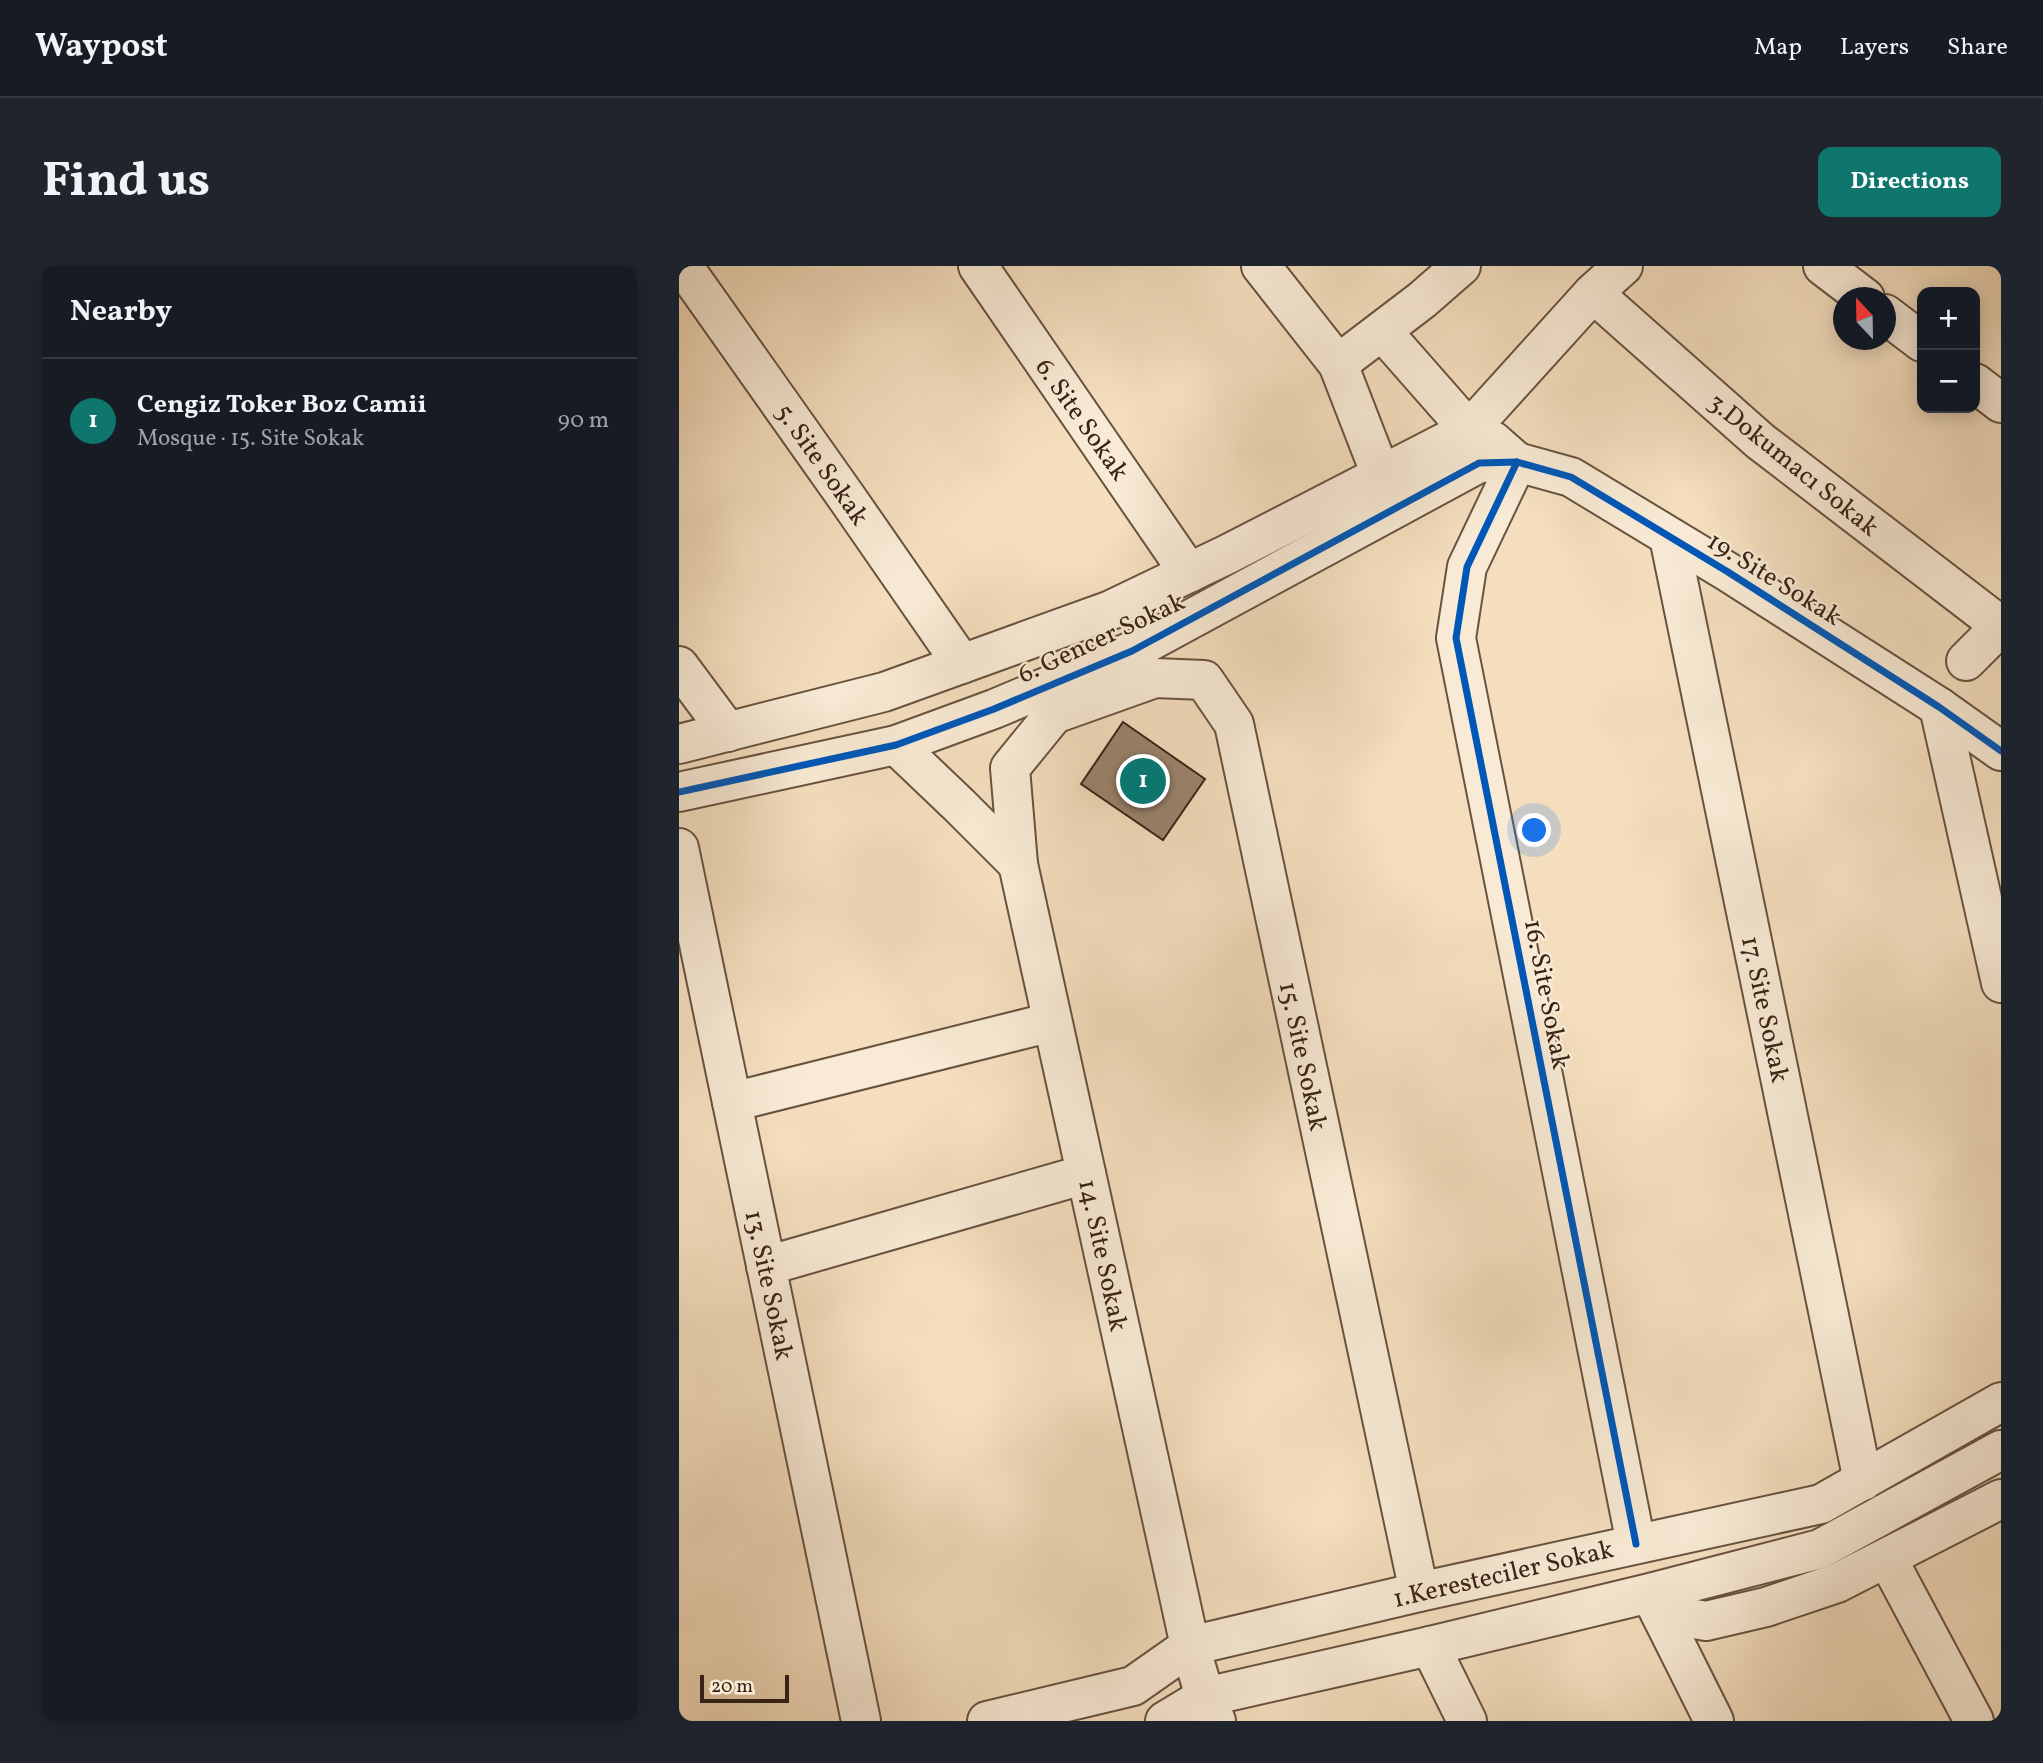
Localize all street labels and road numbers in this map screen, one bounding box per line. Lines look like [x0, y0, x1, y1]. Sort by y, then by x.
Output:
street label: 6. Site Sokak [1026, 352, 1137, 489]
street label: 3.Dokumacı Sokak [1700, 385, 1886, 546]
street label: 5. Site Sokak [766, 397, 877, 533]
street label: 19. Site Sokak [1700, 524, 1848, 635]
street label: 6. Gencer Sokak [1012, 584, 1191, 693]
street label: 16. Site Sokak [1514, 916, 1578, 1073]
street label: 17. Site Sokak [1731, 933, 1797, 1086]
street label: 15. Site Sokak [1269, 978, 1335, 1134]
street label: 14. Site Sokak [1068, 1176, 1136, 1335]
street label: 13. Site Sokak [735, 1207, 802, 1364]
street label: 1.Keresteciler Sokak [1390, 1532, 1617, 1618]

